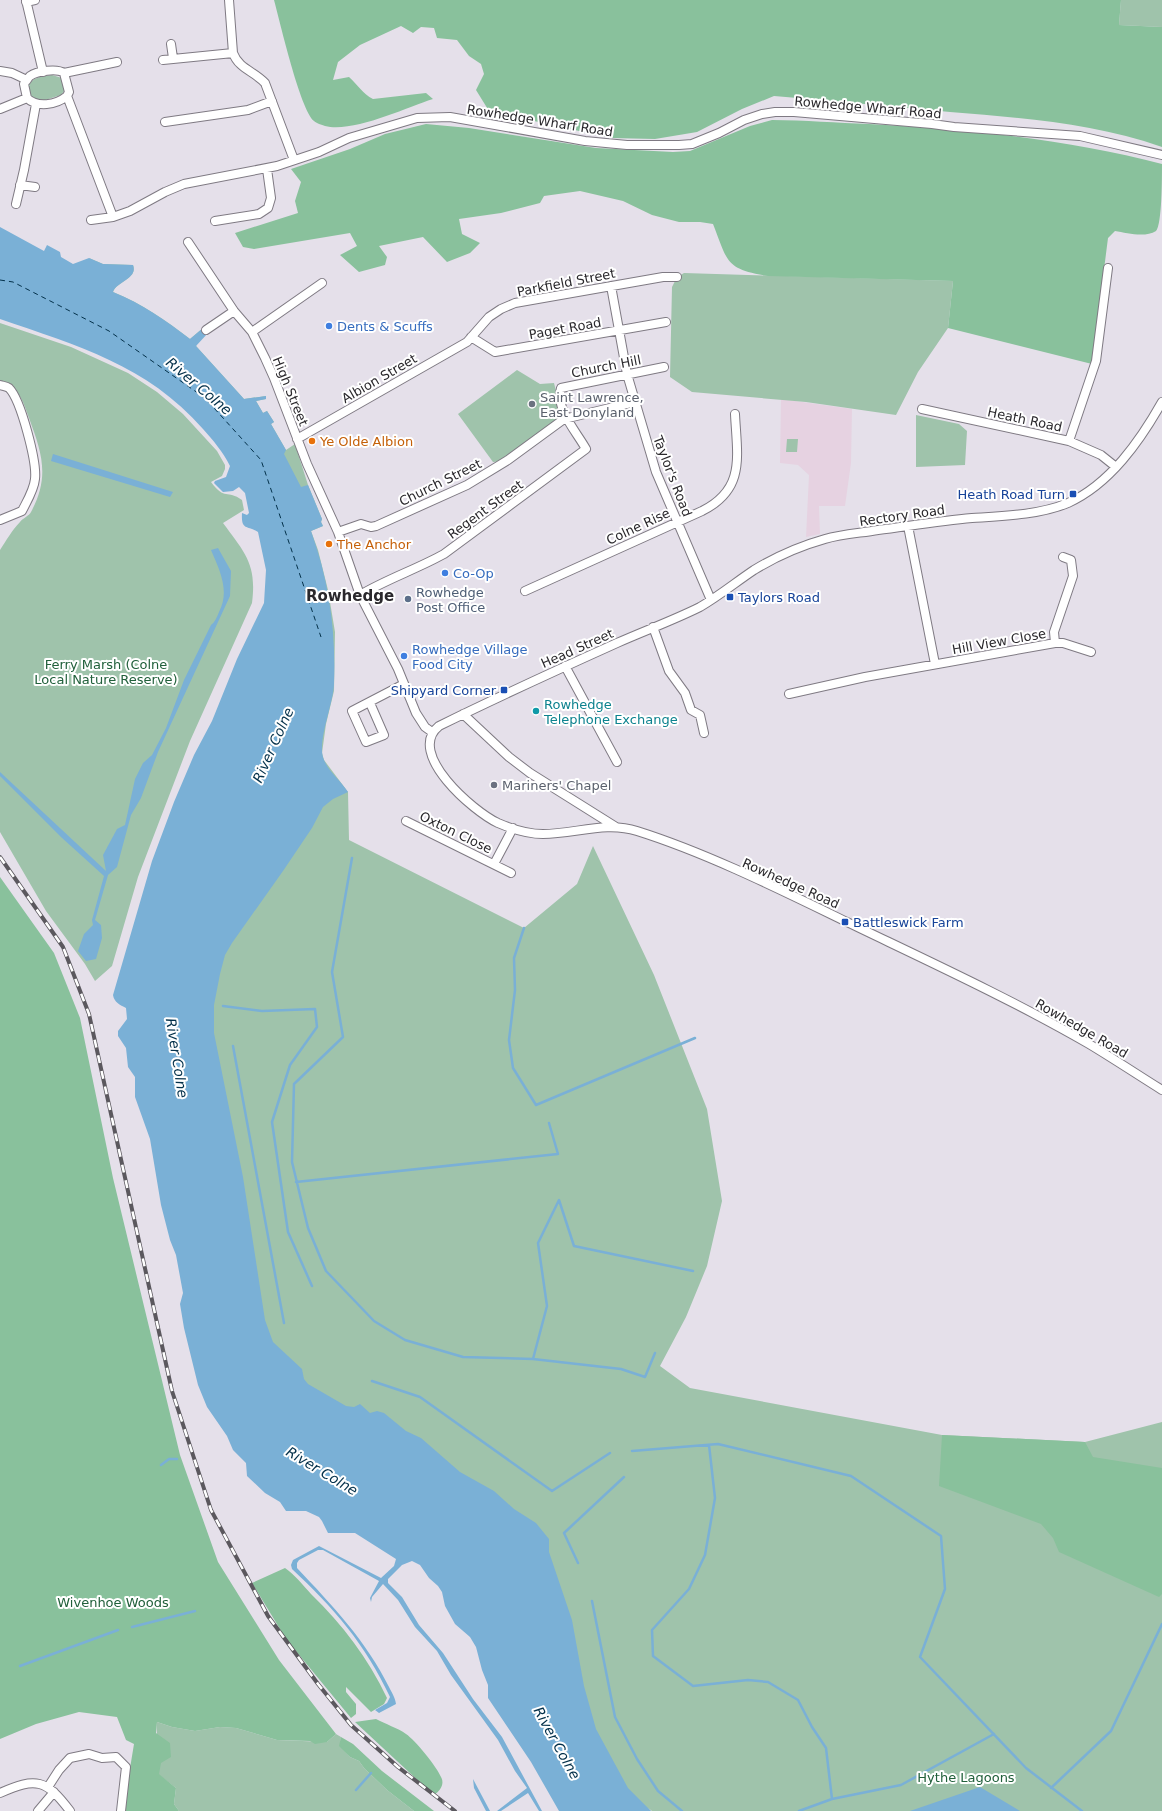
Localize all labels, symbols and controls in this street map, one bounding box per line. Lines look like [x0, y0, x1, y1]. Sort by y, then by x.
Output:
street label: Rowhedge Wharf Road [794, 94, 942, 121]
street label: Rowhedge Wharf Road [466, 102, 614, 139]
street label: Parkfield Street [516, 266, 617, 299]
street label: Paget Road [528, 315, 602, 342]
place label: Dents & Scuffs [337, 319, 433, 334]
marker: Dents & Scuffs [324, 321, 334, 331]
street label: Albion Street [339, 351, 419, 406]
street label: Church Hill [570, 352, 642, 381]
water label: River Colne [163, 354, 235, 418]
street label: High Street [270, 354, 311, 428]
place label: Saint Lawrence, East Donyland [540, 390, 644, 420]
marker: Saint Lawrence, East Donyland [527, 399, 537, 409]
street label: Heath Road [986, 404, 1064, 435]
street label: Taylor's Road [650, 433, 695, 519]
place label: Ye Olde Albion [319, 434, 413, 449]
marker: Ye Olde Albion [307, 436, 317, 446]
street label: Church Street [397, 456, 484, 509]
street label: Regent Street [445, 477, 526, 542]
place label: Heath Road Turn [957, 487, 1065, 502]
marker: Heath Road Turn [1068, 489, 1078, 499]
street label: Rectory Road [858, 502, 946, 529]
street label: Colne Rise [604, 505, 672, 548]
place label: The Anchor [336, 537, 412, 552]
marker: The Anchor [324, 539, 334, 549]
place label: Co-Op [453, 566, 494, 581]
marker: Co-Op [440, 568, 450, 578]
place label: Rowhedge Post Office [416, 585, 485, 615]
district label: Rowhedge [306, 587, 394, 605]
place label: Taylors Road [737, 590, 820, 605]
marker: Taylors Road [725, 592, 735, 602]
marker: Rowhedge Post Office [403, 594, 413, 604]
street label: Head Street [539, 626, 616, 671]
street label: Hill View Close [951, 626, 1047, 657]
place label: Rowhedge Village Food City [412, 642, 528, 672]
marker: Rowhedge Village Food City [399, 651, 409, 661]
park label: Ferry Marsh (Colne Local Nature Reserve) [34, 657, 178, 687]
place label: Shipyard Corner [391, 683, 497, 698]
marker: Shipyard Corner [499, 685, 509, 695]
place label: Rowhedge Telephone Exchange [543, 697, 678, 727]
water label: River Colne [249, 705, 297, 785]
marker: Rowhedge Telephone Exchange [531, 706, 541, 716]
place label: Mariners' Chapel [502, 778, 611, 793]
marker: Mariners' Chapel [489, 780, 499, 790]
street label: Oxton Close [417, 808, 494, 856]
street label: Rowhedge Road [740, 855, 842, 912]
place label: Battleswick Farm [853, 915, 964, 930]
marker: Battleswick Farm [840, 917, 850, 927]
street label: Rowhedge Road [1033, 996, 1131, 1061]
water label: River Colne [163, 1017, 191, 1099]
water label: River Colne [283, 1443, 361, 1499]
park label: Wivenhoe Woods [57, 1595, 169, 1610]
water label: River Colne [531, 1704, 583, 1782]
park label: Hythe Lagoons [917, 1770, 1015, 1785]

